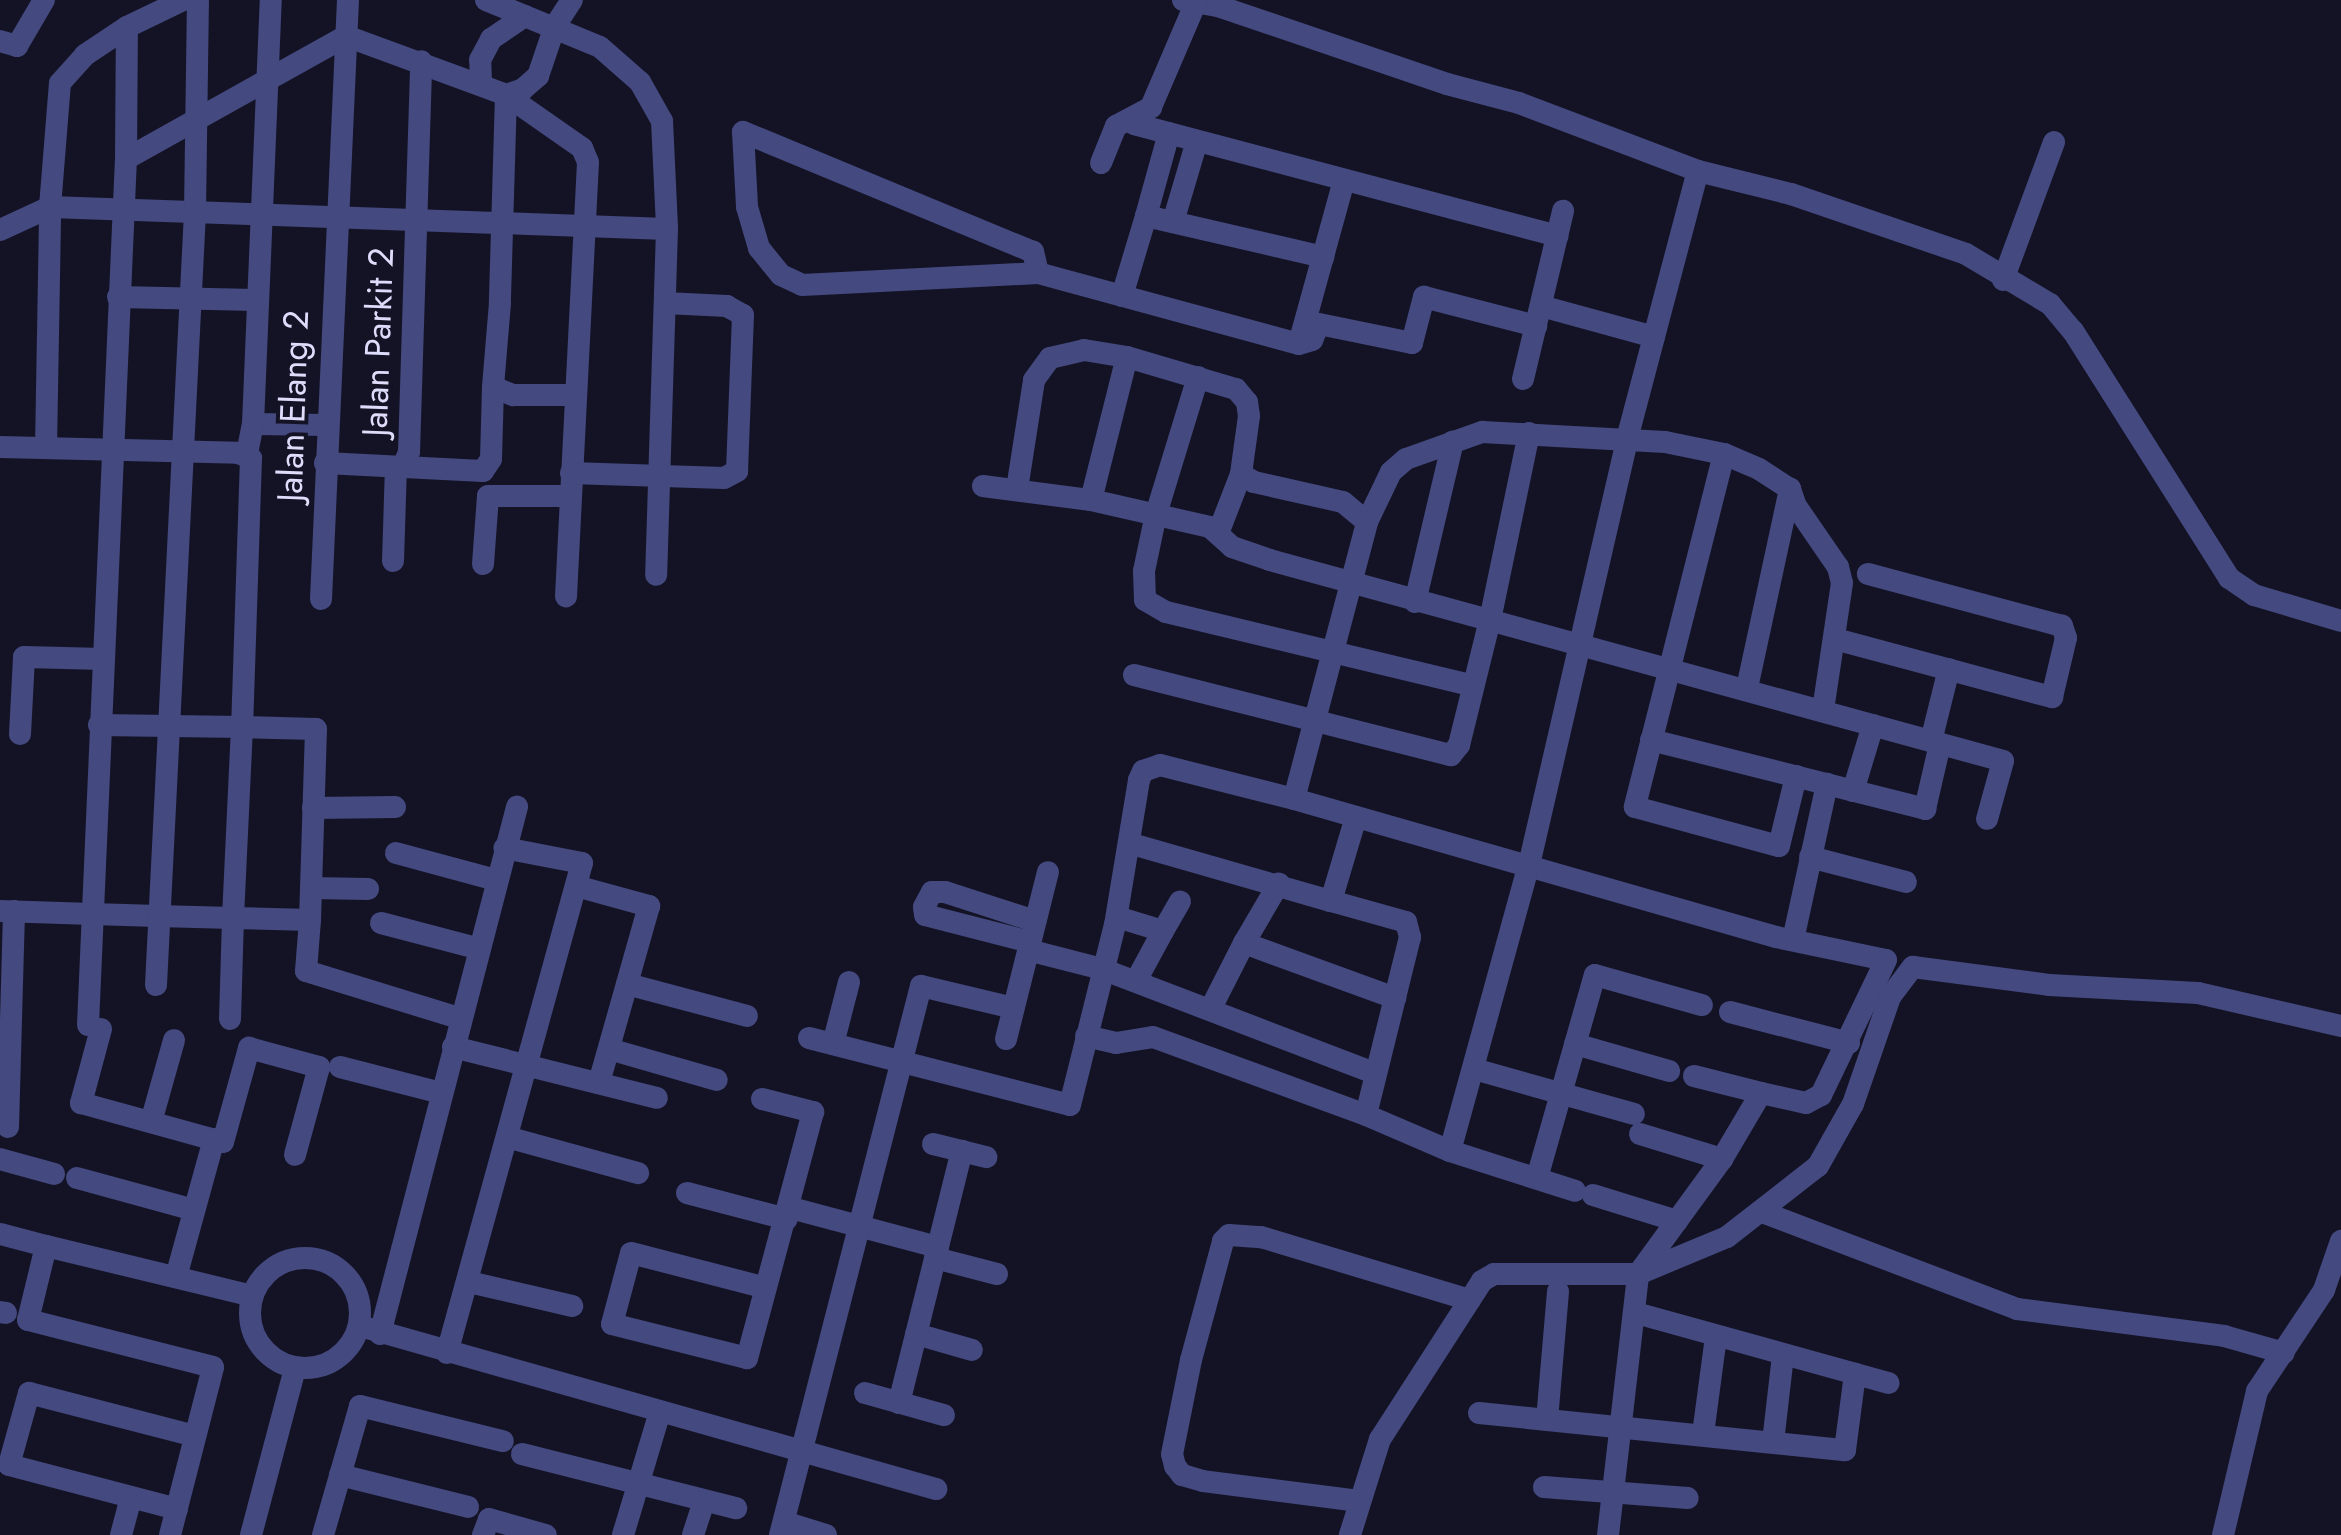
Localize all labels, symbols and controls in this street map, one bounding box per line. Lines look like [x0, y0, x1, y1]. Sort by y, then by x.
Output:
street label: Jalan Parkit 2 [354, 247, 402, 437]
street label: Jalan Elang 2 [269, 309, 317, 503]

